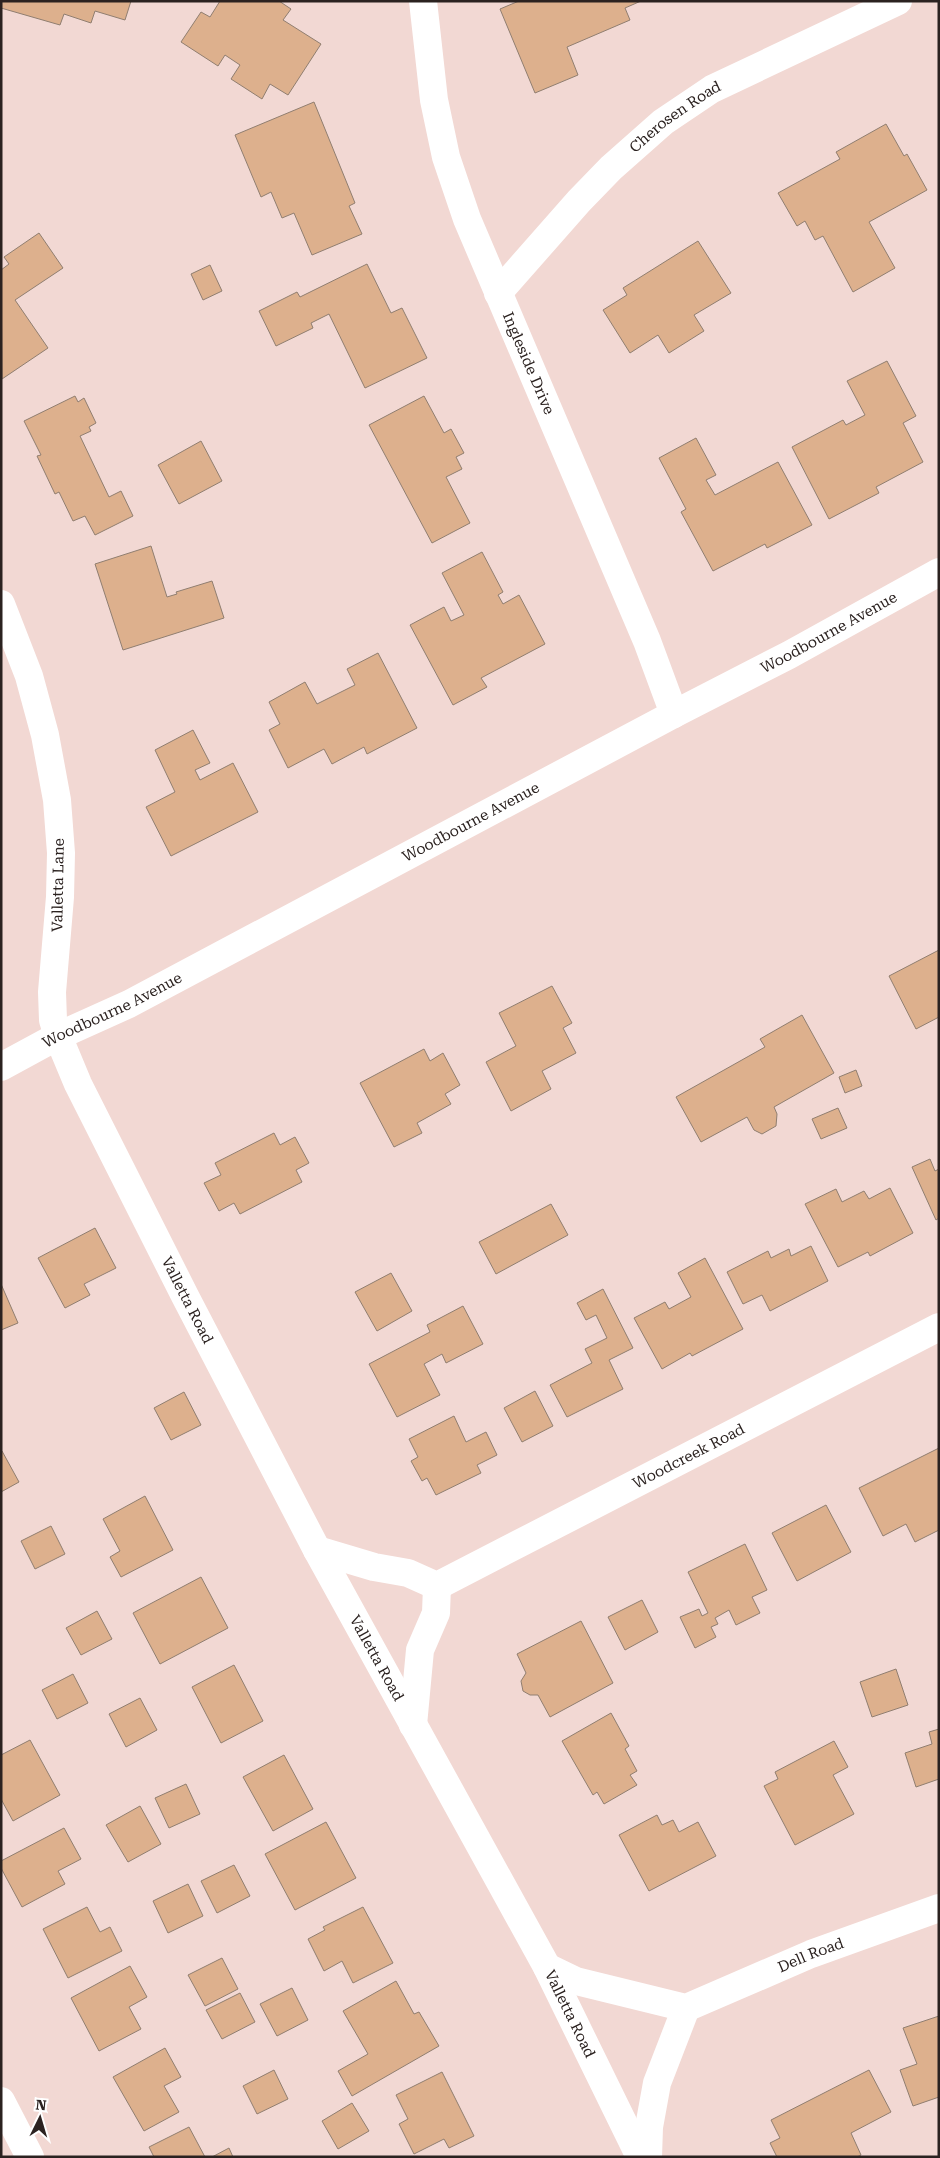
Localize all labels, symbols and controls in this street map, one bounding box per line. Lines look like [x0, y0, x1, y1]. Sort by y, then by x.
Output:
street label: Cherosen Road [626, 77, 724, 156]
street label: Ingleside Drive [499, 309, 558, 417]
street label: Woodbourne Avenue [758, 588, 900, 677]
street label: Woodbourne Avenue [399, 778, 542, 866]
street label: Valletta Lane [48, 838, 68, 932]
street label: Woodbourne Avenue [39, 969, 185, 1052]
street label: Valletta Road [158, 1254, 217, 1347]
street label: Woodcreek Road [630, 1420, 748, 1492]
street label: Valletta Road [346, 1612, 408, 1705]
street label: Dell Road [775, 1934, 847, 1976]
street label: Valletta Road [541, 1967, 599, 2061]
north arrow [15, 2093, 65, 2143]
text: N [35, 2097, 47, 2114]

